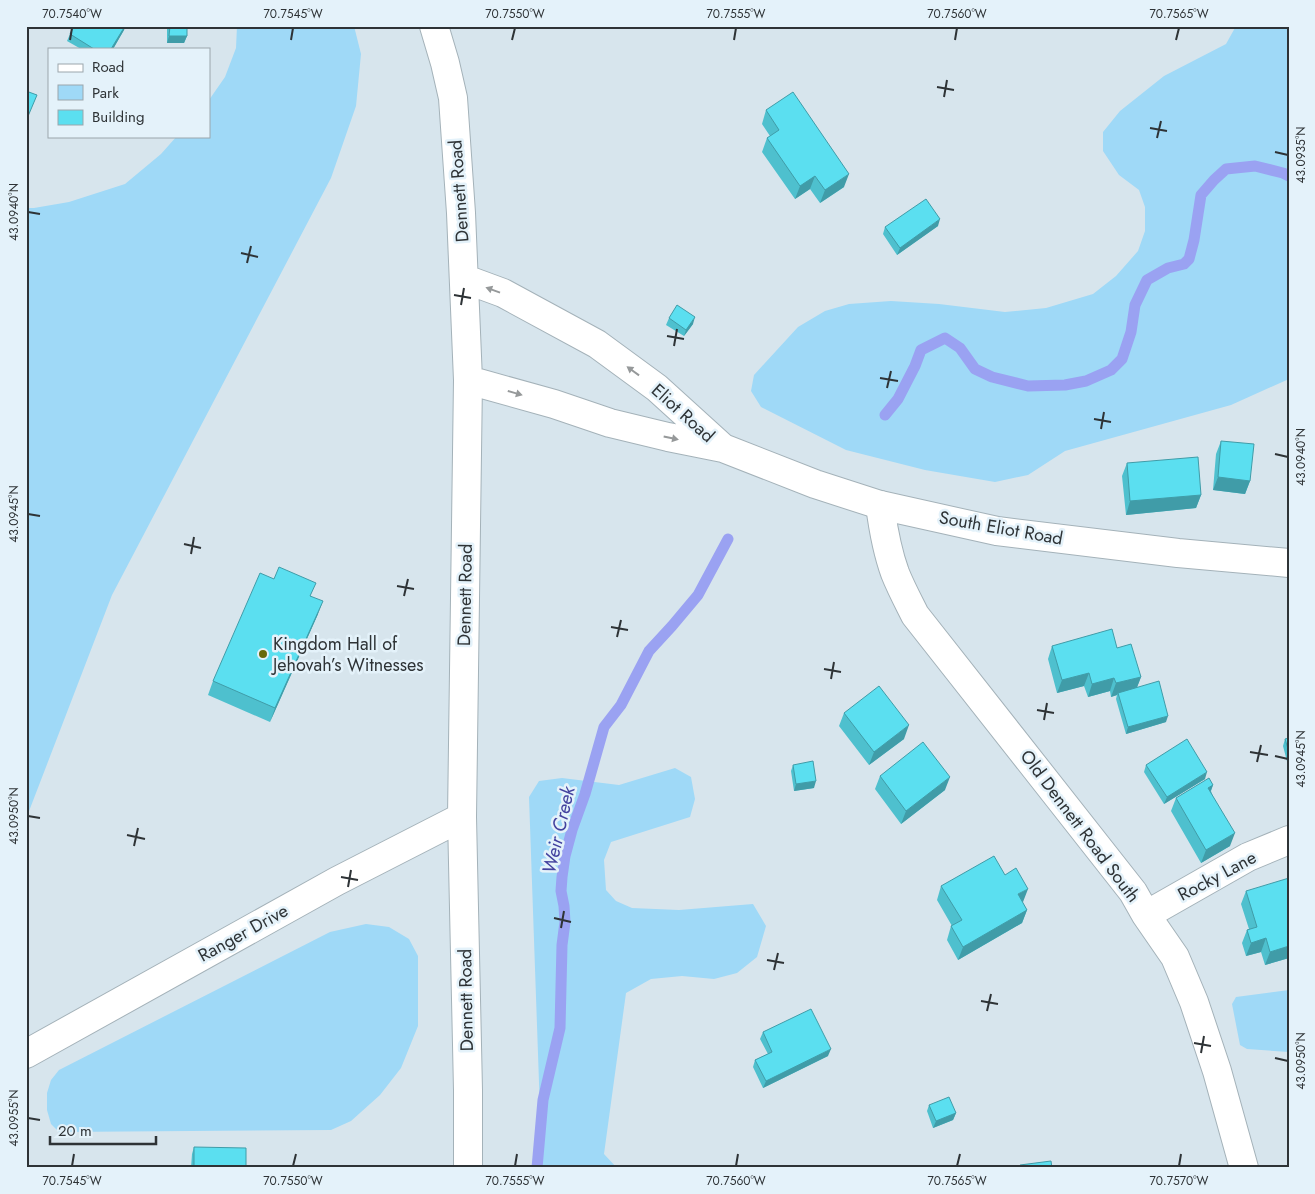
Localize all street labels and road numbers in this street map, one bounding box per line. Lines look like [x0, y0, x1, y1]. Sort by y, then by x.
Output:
street label: Dennett Road [442, 139, 476, 243]
street label: Eliot Road [646, 378, 720, 448]
street label: South Eliot Road [937, 504, 1065, 552]
street label: Dennett Road [451, 544, 479, 646]
street label: Old Dennett Road South [1014, 744, 1146, 908]
street label: Rocky Lane [1173, 844, 1261, 908]
street label: Ranger Drive [193, 898, 293, 968]
street label: Dennett Road [452, 949, 480, 1051]

